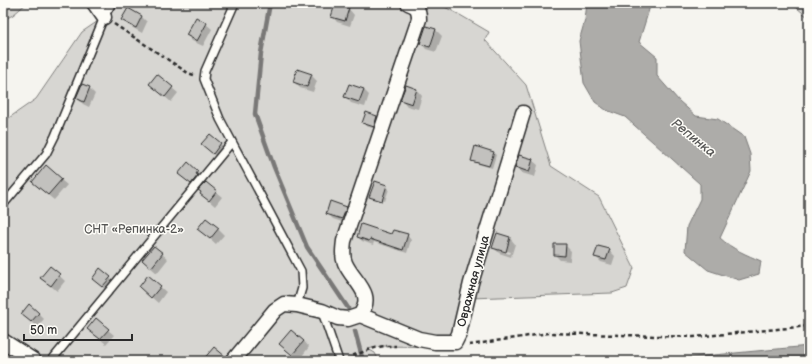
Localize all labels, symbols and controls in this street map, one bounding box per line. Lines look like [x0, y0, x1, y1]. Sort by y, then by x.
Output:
water label: Репинка [668, 115, 719, 161]
park label: СНТ «Репинка-2» [84, 222, 184, 237]
street label: Овражная улица [454, 234, 493, 329]
scale bar [24, 316, 132, 342]
text: 50 m [30, 323, 57, 338]

